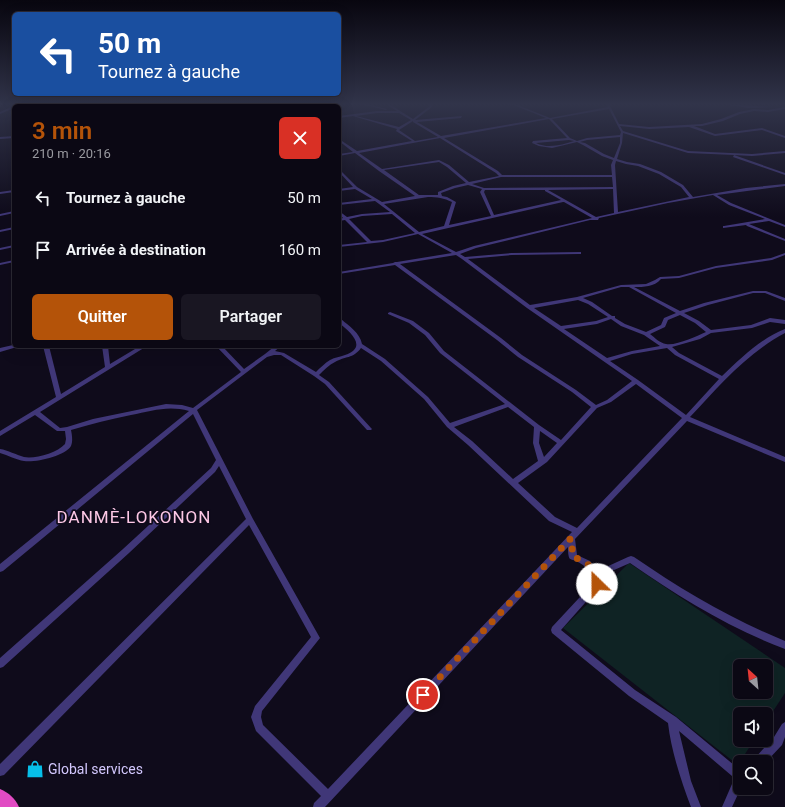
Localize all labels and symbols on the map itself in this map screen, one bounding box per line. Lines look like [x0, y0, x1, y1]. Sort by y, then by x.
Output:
district label: DANMÈ-LOKONON [57, 507, 211, 527]
position arrow [576, 563, 618, 605]
north arrow [733, 659, 773, 699]
pin [406, 678, 440, 712]
shop icon: Global services [25, 759, 45, 779]
place label: Global services [48, 761, 143, 777]

